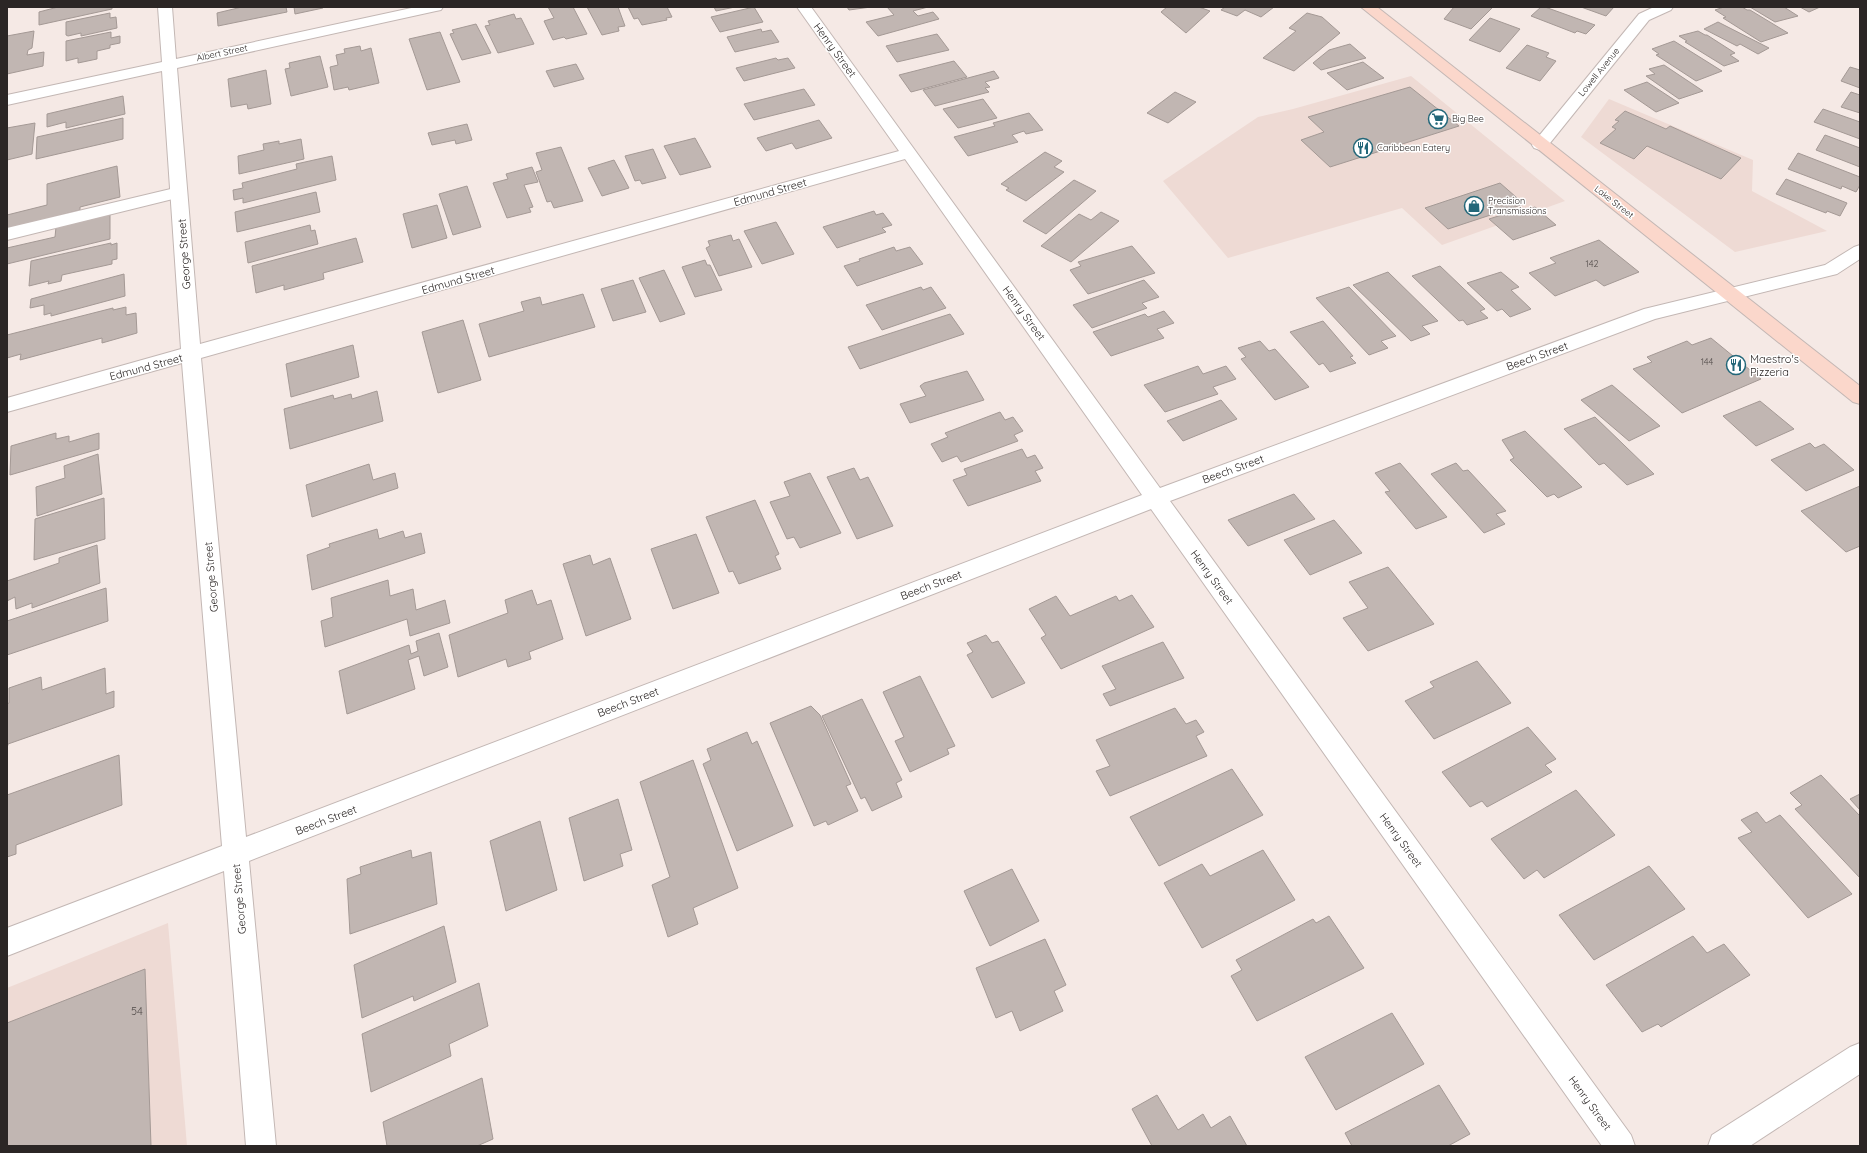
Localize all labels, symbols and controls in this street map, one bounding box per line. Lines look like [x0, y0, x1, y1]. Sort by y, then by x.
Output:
street label: Henry Street [811, 20, 860, 80]
street label: Albert Street [195, 42, 248, 63]
street label: Lowell Avenue [1576, 45, 1622, 98]
supermarket icon: Big Bee [1427, 108, 1449, 130]
place label: Big Bee [1452, 113, 1484, 124]
restaurant icon: Caribbean Eatery [1352, 137, 1374, 159]
place label: Caribbean Eatery [1377, 142, 1450, 153]
street label: Edmund Street [732, 175, 808, 209]
street label: Lake Street [1592, 183, 1636, 220]
shop icon: Precision Transmissions [1463, 195, 1485, 217]
place label: Precision Transmissions [1488, 195, 1547, 216]
street label: George Street [175, 218, 193, 290]
house number: 142 [1586, 258, 1598, 269]
street label: Edmund Street [420, 263, 496, 297]
street label: Henry Street [1000, 283, 1049, 343]
street label: Beech Street [1504, 338, 1570, 374]
street label: Edmund Street [108, 350, 184, 383]
place label: Maestro's Pizzeria [1750, 352, 1799, 379]
restaurant icon: Maestro's Pizzeria [1725, 354, 1747, 376]
house number: 144 [1701, 356, 1714, 367]
street label: Beech Street [1200, 451, 1266, 487]
street label: George Street [201, 541, 221, 613]
street label: Henry Street [1188, 547, 1237, 607]
street label: Beech Street [898, 567, 964, 603]
street label: Beech Street [595, 684, 661, 720]
street label: Beech Street [293, 802, 359, 838]
street label: Henry Street [1377, 810, 1426, 870]
street label: George Street [229, 863, 249, 935]
house number: 54 [131, 1004, 143, 1018]
street label: Henry Street [1566, 1073, 1615, 1133]

